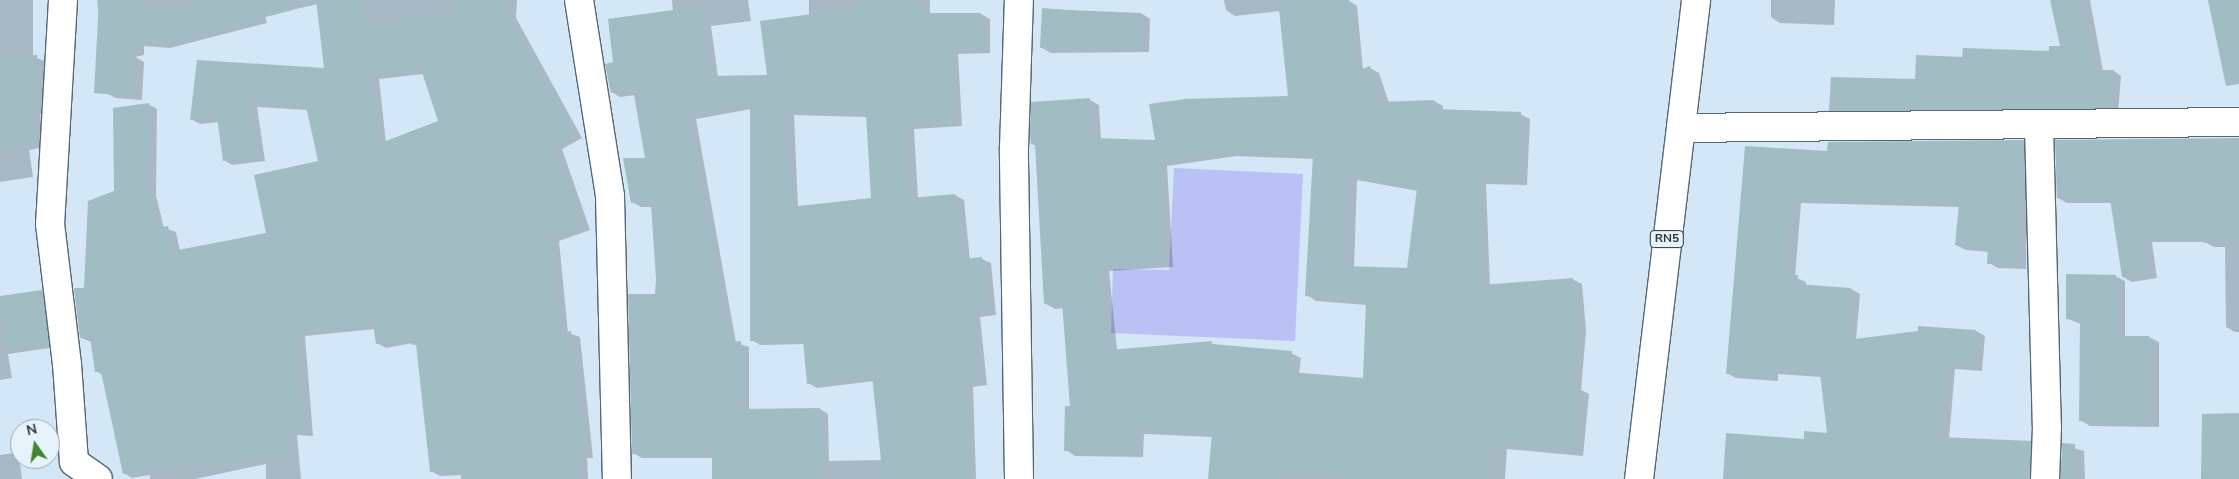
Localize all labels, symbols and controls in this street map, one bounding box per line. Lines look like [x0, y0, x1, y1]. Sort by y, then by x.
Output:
road number: RN5 [1650, 230, 1684, 248]
north arrow [10, 419, 60, 469]
text: N [24, 419, 39, 440]

